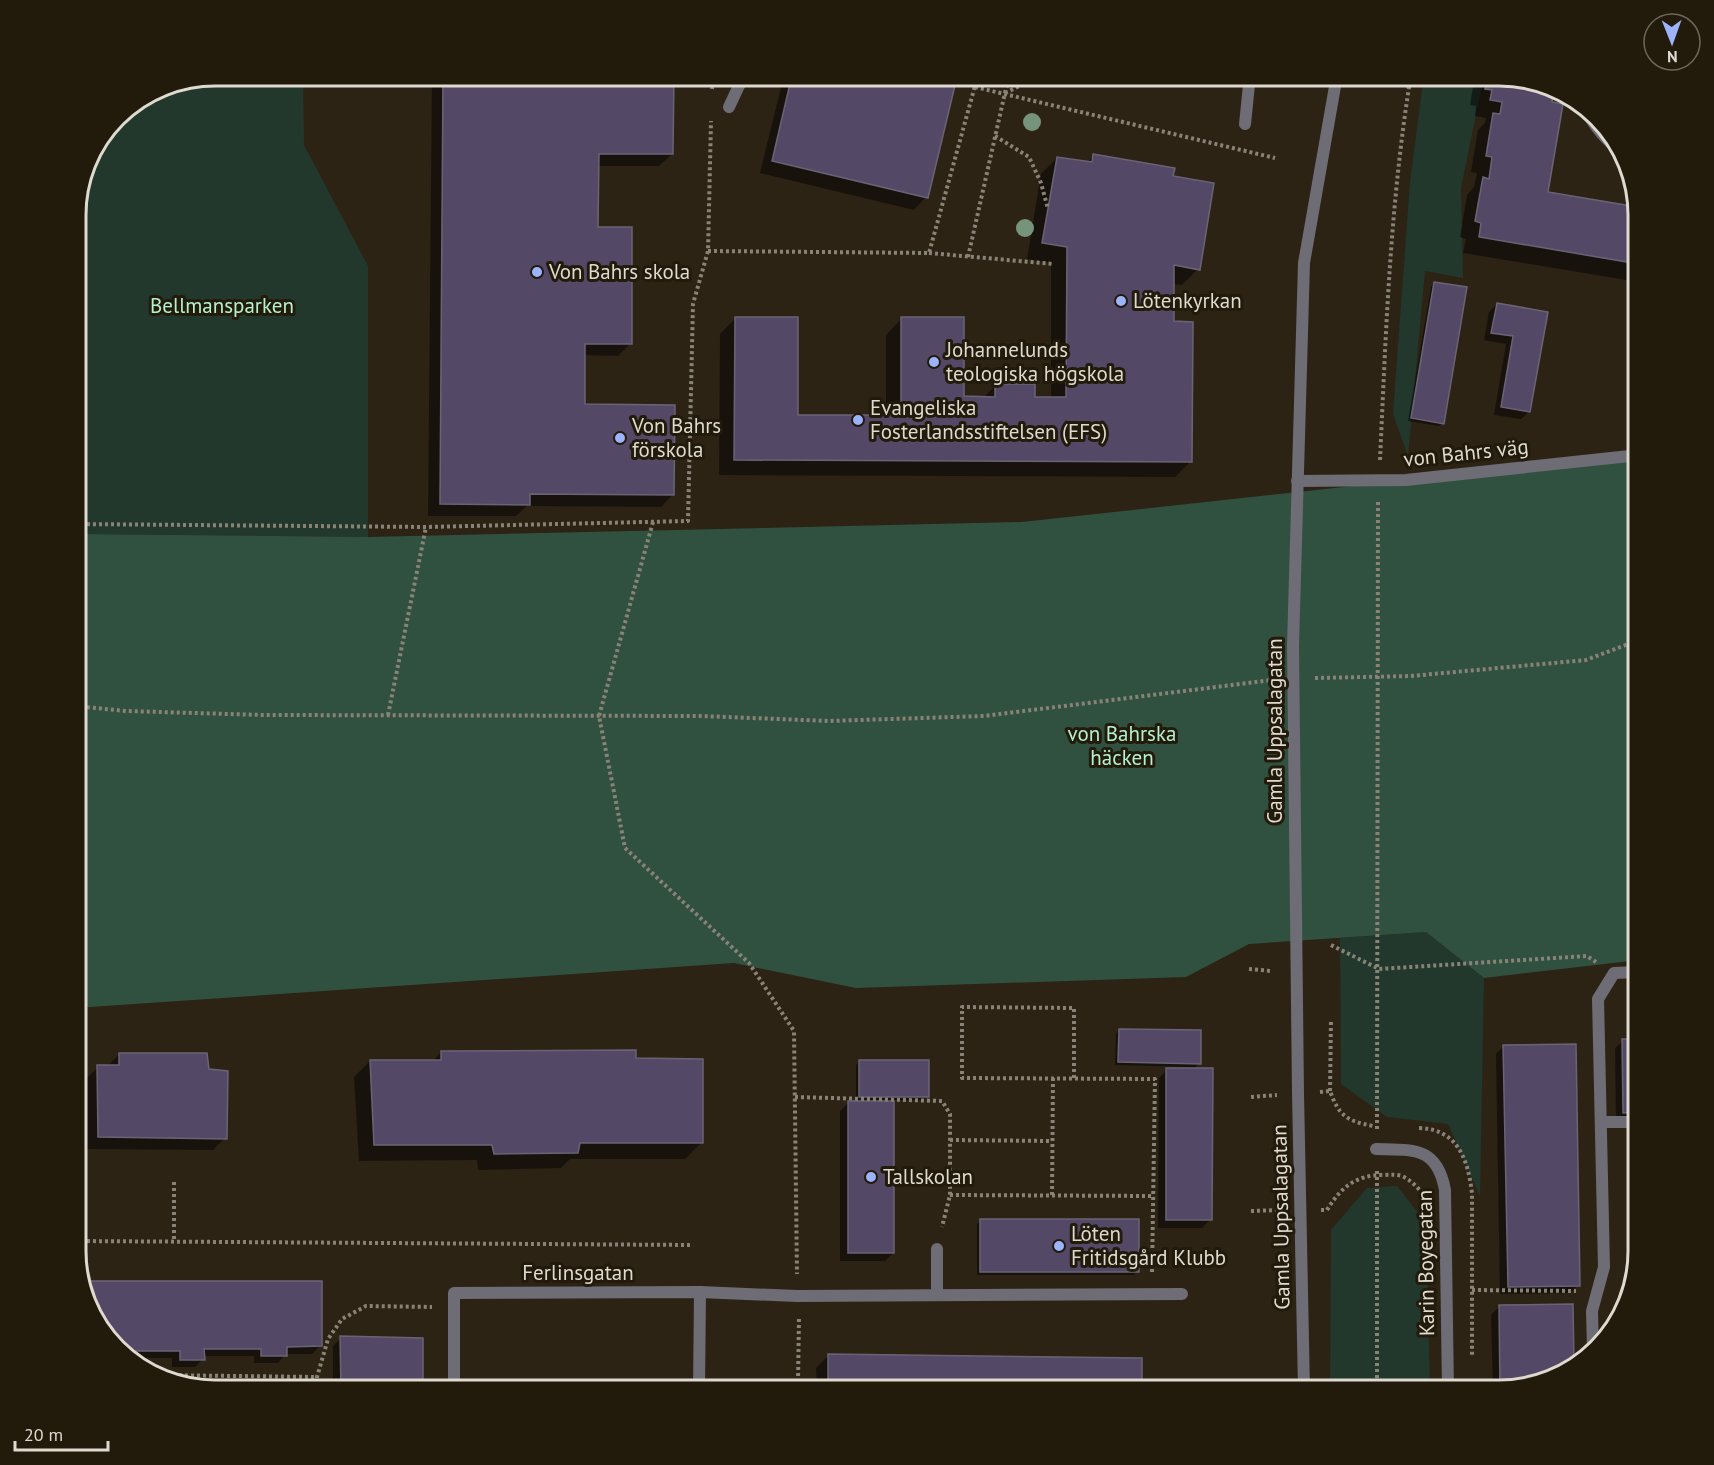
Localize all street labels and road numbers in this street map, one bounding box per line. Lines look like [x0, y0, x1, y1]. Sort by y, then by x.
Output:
street label: von Bahrs väg [1402, 433, 1530, 472]
street label: Gamla Uppsalagatan [1261, 638, 1288, 824]
street label: Gamla Uppsalagatan [1265, 1124, 1296, 1310]
street label: Karin Boyegatan [1411, 1190, 1440, 1336]
street label: Ferlinsgatan [522, 1259, 634, 1286]

